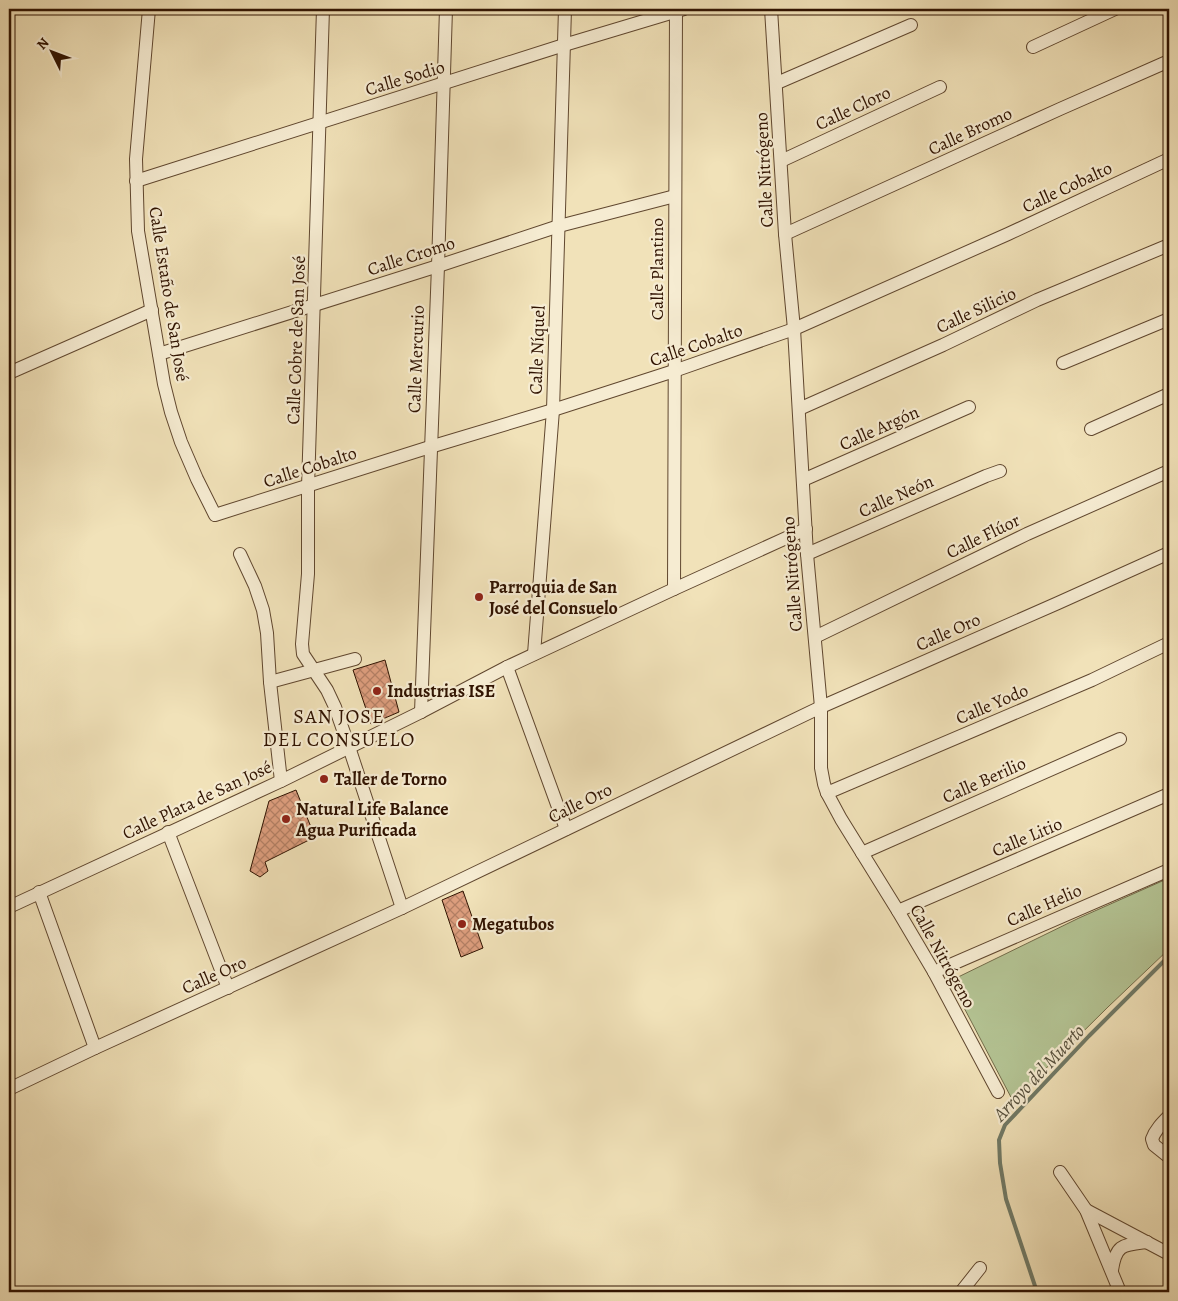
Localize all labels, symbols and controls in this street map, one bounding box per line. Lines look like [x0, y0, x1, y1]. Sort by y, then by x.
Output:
north arrow [28, 28, 78, 78]
text: N [32, 33, 53, 54]
street label: Calle Sodio [362, 55, 448, 101]
street label: Calle Cloro [812, 80, 895, 136]
street label: Calle Bromo [924, 101, 1016, 161]
street label: Calle Nitrógeno [749, 112, 779, 228]
street label: Calle Cobalto [1018, 156, 1116, 218]
street label: Calle Estaño de San José [143, 205, 195, 383]
street label: Calle Plantino [645, 218, 669, 320]
street label: Calle Cromo [364, 231, 458, 281]
street label: Calle Cobre de San José [281, 255, 311, 425]
street label: Calle Silicio [932, 281, 1020, 339]
street label: Calle Níquel [523, 304, 551, 395]
street label: Calle Mercurio [402, 305, 430, 413]
street label: Calle Cobalto [646, 318, 746, 372]
street label: Calle Argón [835, 400, 923, 456]
street label: Calle Cobalto [260, 441, 360, 493]
street label: Calle Neón [855, 469, 937, 523]
street label: Calle Flúor [942, 508, 1024, 564]
street label: Calle Nitrógeno [776, 516, 808, 632]
place label: Parroquia de San José del Consuelo [489, 575, 618, 620]
marker: Parroquia de San José del Consuelo [473, 591, 485, 603]
street label: Calle Oro [912, 607, 984, 657]
street label: Calle Yodo [952, 678, 1032, 730]
place label: Industrias ISE [387, 679, 495, 703]
marker: Industrias ISE [371, 685, 383, 697]
district label: SAN JOSE DEL CONSUELO [263, 703, 415, 753]
street label: Calle Berilio [938, 751, 1030, 809]
street label: Calle Plata de San José [118, 755, 276, 845]
place label: Taller de Torno [334, 767, 447, 791]
marker: Taller de Torno [318, 773, 330, 785]
street label: Calle Oro [544, 777, 616, 829]
place label: Natural Life Balance Agua Purificada [295, 797, 449, 842]
street label: Calle Litio [988, 811, 1066, 863]
marker: Natural Life Balance Agua Purificada [280, 813, 292, 825]
street label: Calle Helio [1003, 878, 1085, 932]
street label: Calle Nitrógeno [905, 900, 981, 1012]
place label: Megatubos [472, 912, 554, 936]
marker: Megatubos [456, 918, 468, 930]
street label: Calle Oro [178, 950, 250, 1000]
water label: Arroyo del Muerto [987, 1019, 1091, 1128]

